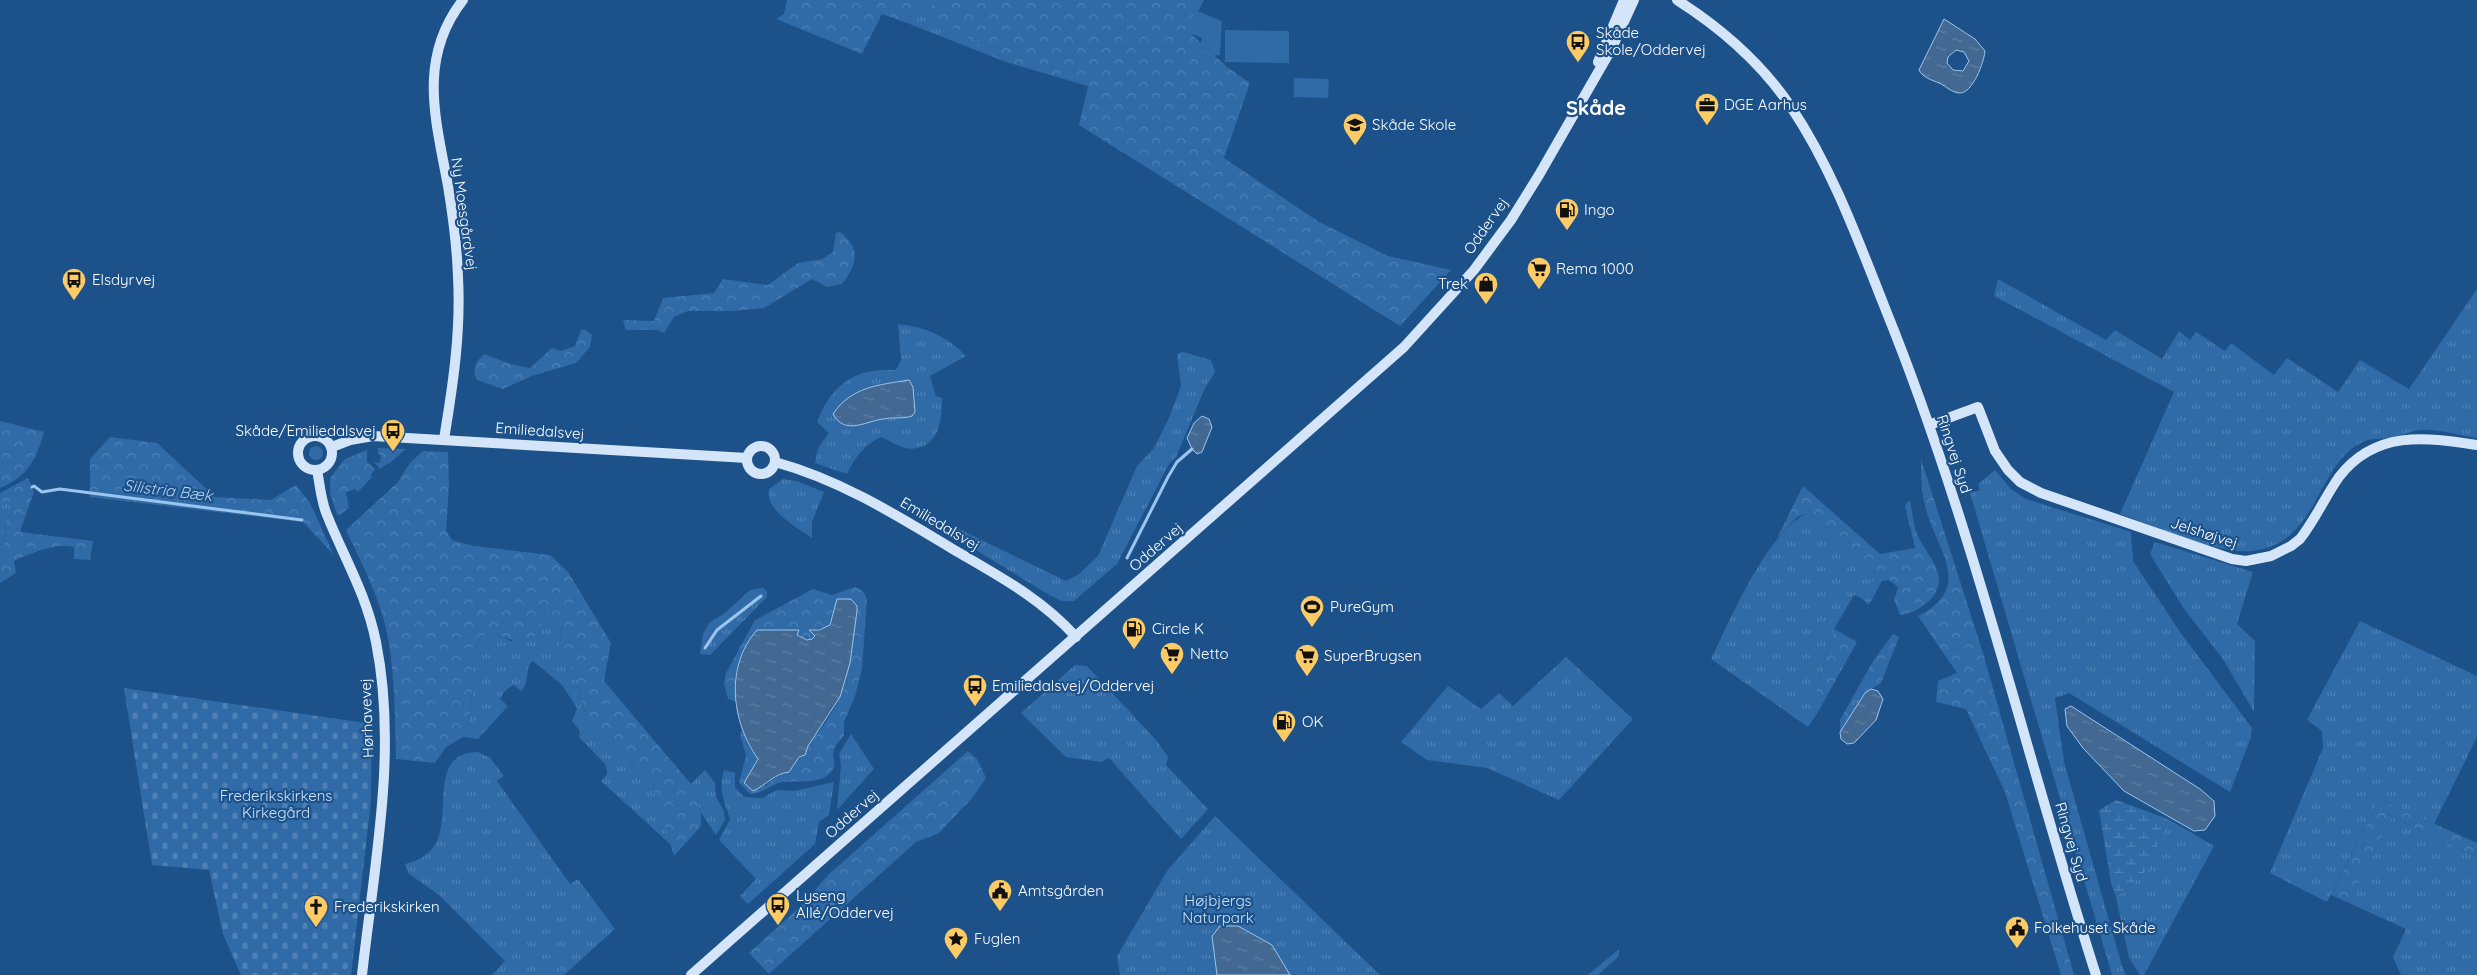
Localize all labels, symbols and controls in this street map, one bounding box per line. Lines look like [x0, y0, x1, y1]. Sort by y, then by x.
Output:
place label: Skåde Skole/Oddervej [1596, 23, 1706, 59]
bus stop icon: Skåde Skole/Oddervej [1565, 29, 1591, 63]
office icon: DGE Aarhus [1694, 92, 1720, 126]
district label: Skåde [1566, 95, 1626, 120]
place label: DGE Aarhus [1724, 95, 1807, 114]
school or university icon: Skåde Skole [1342, 112, 1368, 146]
place label: Skåde Skole [1372, 115, 1456, 134]
street label: Ny Moesgårdvej [447, 156, 482, 272]
street label: Oddervej [1459, 194, 1512, 258]
fuel station icon: Ingo [1554, 197, 1580, 231]
place label: Ingo [1584, 200, 1615, 219]
supermarket icon: Rema 1000 [1526, 256, 1552, 290]
place label: Rema 1000 [1556, 259, 1634, 278]
bus stop icon: Elsdyrvej [61, 267, 87, 301]
place label: Elsdyrvej [92, 270, 156, 289]
shop icon: Trek [1473, 271, 1499, 305]
place label: Trek [1438, 274, 1468, 293]
street label: Ringvej Syd [1933, 412, 1976, 496]
bus stop icon: Skåde/Emiliedalsvej [380, 418, 406, 452]
street label: Emiliedalsvej [495, 418, 585, 443]
place label: Skåde/Emiliedalsvej [236, 421, 376, 440]
water label: Silistria Bæk [122, 475, 215, 506]
street label: Emiliedalsvej [897, 492, 984, 555]
street label: Jelshøjvej [2168, 513, 2240, 552]
street label: Oddervej [1125, 518, 1187, 575]
sports icon: PureGym [1299, 594, 1325, 628]
place label: PureGym [1330, 597, 1394, 616]
fuel station icon: Circle K [1121, 616, 1147, 650]
place label: Circle K [1152, 619, 1204, 638]
supermarket icon: Netto [1159, 641, 1185, 675]
supermarket icon: SuperBrugsen [1294, 643, 1320, 677]
place label: Netto [1190, 644, 1229, 663]
place label: SuperBrugsen [1324, 646, 1422, 665]
bus stop icon: Emiliedalsvej/Oddervej [962, 673, 988, 707]
place label: Emiliedalsvej/Oddervej [992, 676, 1155, 695]
street label: Hørhavevej [356, 678, 377, 758]
fuel station icon: OK [1271, 709, 1297, 743]
place label: OK [1302, 712, 1324, 731]
street label: Oddervej [821, 785, 883, 842]
park label: Frederikskirkens Kirkegård [220, 786, 332, 822]
street label: Ringvej Syd [2051, 800, 2092, 884]
public building icon: Amtsgården [987, 878, 1013, 912]
place label: Amtsgården [1018, 881, 1104, 900]
place label: Lyseng Allé/Oddervej [796, 886, 894, 922]
park label: Højbjergs Naturpark [1182, 891, 1254, 927]
bus stop icon: Lyseng Allé/Oddervej [765, 892, 791, 926]
church icon: Frederikskirken [303, 894, 329, 928]
place label: Frederikskirken [334, 897, 440, 916]
public building icon: Folkehuset Skåde [2004, 915, 2030, 949]
place label: Folkehuset Skåde [2034, 918, 2156, 937]
place icon: Fuglen [943, 926, 969, 960]
place label: Fuglen [974, 929, 1020, 948]

